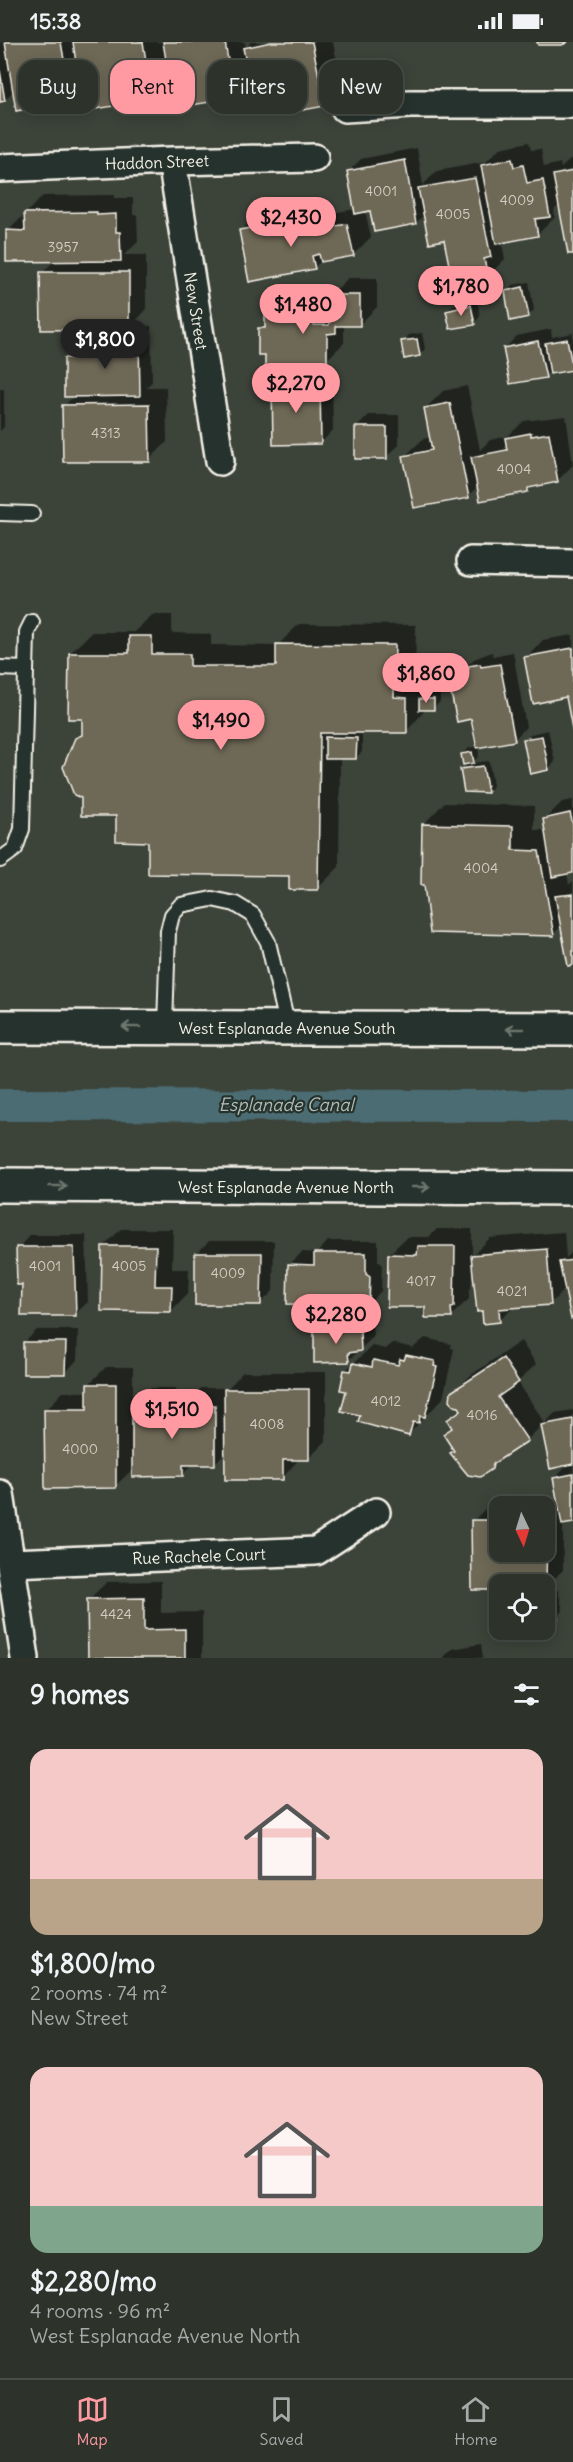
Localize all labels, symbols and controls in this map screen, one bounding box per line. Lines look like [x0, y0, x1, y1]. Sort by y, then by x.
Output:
text: 15:38 [30, 7, 82, 35]
chip: Buy [18, 60, 98, 114]
chip: Rent [110, 60, 195, 114]
chip: Filters [207, 60, 307, 114]
chip: New [319, 60, 403, 114]
street label: Haddon Street [105, 150, 210, 174]
house number: 4001 [365, 182, 397, 200]
house number: 4009 [500, 191, 534, 209]
pin: $2,430 [242, 197, 340, 248]
text: $2,430 [260, 204, 322, 229]
house number: 4005 [436, 205, 470, 223]
house number: 3957 [48, 238, 79, 256]
pin: $1,780 [412, 266, 510, 317]
street label: New Street [180, 271, 212, 352]
text: $1,780 [432, 273, 490, 298]
pin: $1,480 [254, 284, 352, 335]
text: $1,480 [274, 291, 332, 316]
pin: $1,800 [56, 319, 154, 370]
text: $1,800 [75, 326, 135, 351]
pin: $2,270 [247, 363, 345, 414]
text: $2,270 [266, 370, 326, 395]
house number: 4313 [91, 424, 121, 442]
house number: 4004 [497, 460, 531, 478]
pin: $1,860 [377, 653, 475, 704]
text: $1,860 [396, 660, 456, 685]
pin: $1,490 [172, 700, 270, 751]
text: $1,490 [192, 707, 250, 732]
house number: 4004 [464, 859, 498, 877]
street label: West Esplanade Avenue South [179, 1018, 395, 1038]
one-way arrow [121, 1021, 141, 1033]
one-way arrow [505, 1023, 525, 1035]
water label: Esplanade Canal [218, 1093, 357, 1116]
street label: West Esplanade Avenue North [178, 1177, 394, 1197]
one-way arrow [48, 1180, 68, 1192]
one-way arrow [411, 1181, 431, 1193]
house number: 4001 [29, 1257, 61, 1275]
house number: 4005 [112, 1257, 146, 1275]
house number: 4009 [211, 1264, 245, 1282]
house number: 4017 [406, 1272, 436, 1290]
house number: 4021 [497, 1282, 527, 1300]
pin: $2,280 [287, 1294, 385, 1345]
text: $2,280 [305, 1301, 367, 1326]
pin: $1,510 [123, 1389, 221, 1440]
house number: 4012 [371, 1392, 402, 1410]
text: $1,510 [144, 1396, 200, 1421]
house number: 4016 [467, 1406, 497, 1424]
house number: 4008 [250, 1415, 284, 1433]
house number: 4000 [62, 1440, 98, 1458]
north arrow [489, 1496, 555, 1562]
map controls [489, 1496, 555, 1640]
street label: Rue Rachele Court [132, 1544, 267, 1568]
button: locate [489, 1574, 555, 1640]
house number: 4424 [100, 1605, 132, 1623]
text: 9 homes [30, 1678, 129, 1711]
icon: filters [510, 1678, 543, 1711]
icon: home [233, 1788, 341, 1896]
text: $1,800/mo [30, 1947, 155, 1980]
text: 2 rooms · 74 m² [30, 1980, 167, 2005]
text: New Street [30, 2005, 128, 2030]
icon: home [233, 2106, 341, 2214]
text: $2,280/mo [30, 2265, 157, 2298]
text: 4 rooms · 96 m² [30, 2298, 170, 2323]
text: West Esplanade Avenue North [30, 2323, 300, 2348]
tab: Map [76, 2393, 109, 2449]
tab: Saved [260, 2393, 303, 2449]
tab: Home [454, 2393, 497, 2449]

